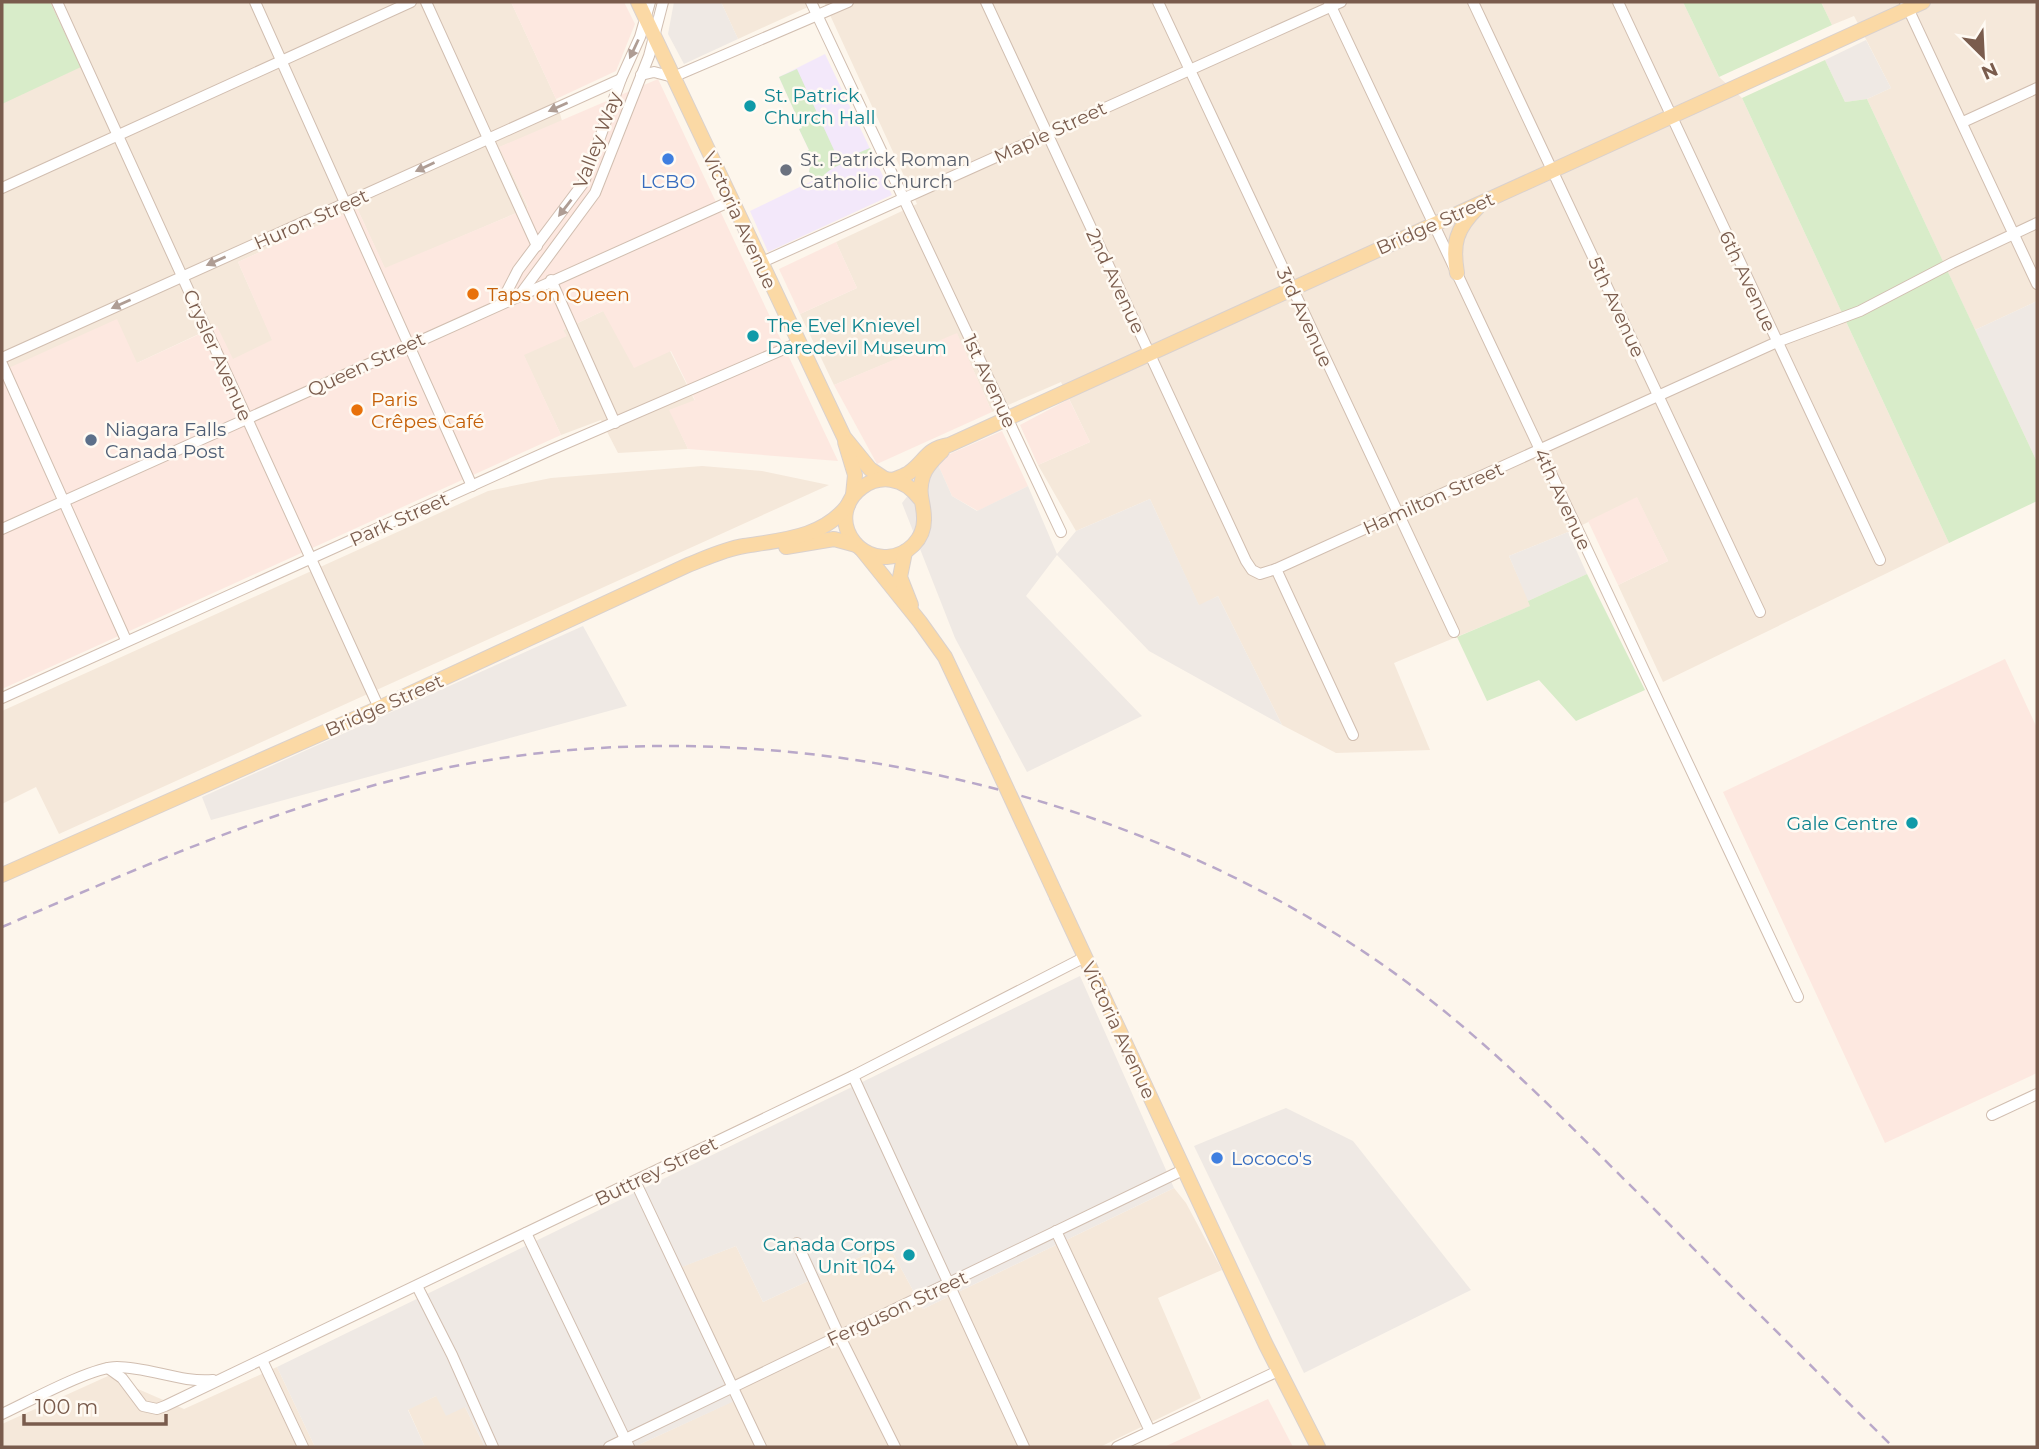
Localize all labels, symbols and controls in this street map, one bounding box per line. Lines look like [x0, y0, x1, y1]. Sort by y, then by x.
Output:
north arrow [1948, 21, 2018, 91]
one-way arrow [629, 39, 640, 59]
text: N [1978, 57, 2001, 85]
place label: St. Patrick Church Hall [764, 84, 876, 129]
street label: Valley Way [569, 88, 627, 192]
street label: Maple Street [990, 96, 1110, 168]
marker: St. Patrick Church Hall [742, 98, 758, 114]
one-way arrow [548, 101, 568, 113]
street label: Victoria Avenue [698, 148, 781, 292]
place label: St. Patrick Roman Catholic Church [800, 148, 970, 193]
marker: LCBO [660, 151, 676, 167]
one-way arrow [415, 161, 435, 173]
marker: St. Patrick Roman Catholic Church [778, 162, 794, 178]
place label: LCBO [641, 170, 695, 193]
street label: Huron Street [250, 184, 372, 255]
street label: Bridge Street [1373, 187, 1498, 260]
one-way arrow [558, 199, 573, 217]
street label: 2nd Avenue [1081, 225, 1150, 337]
street label: 6th Avenue [1714, 227, 1781, 335]
street label: 5th Avenue [1583, 253, 1650, 361]
one-way arrow [206, 255, 226, 267]
street label: 3rd Avenue [1271, 264, 1338, 371]
place label: Taps on Queen [487, 283, 630, 306]
street label: Crysler Avenue [178, 286, 257, 424]
marker: Taps on Queen [465, 286, 481, 302]
one-way arrow [111, 298, 131, 310]
place label: The Evel Knievel Daredevil Museum [767, 314, 947, 359]
street label: Queen Street [304, 327, 429, 402]
marker: The Evel Knievel Daredevil Museum [745, 328, 761, 344]
street label: 1st Avenue [958, 331, 1021, 432]
place label: Paris Crêpes Café [371, 388, 484, 433]
marker: Paris Crêpes Café [349, 402, 365, 418]
place label: Niagara Falls Canada Post [105, 418, 226, 463]
marker: Niagara Falls Canada Post [83, 432, 99, 448]
street label: 4th Avenue [1529, 445, 1596, 554]
street label: Hamilton Street [1359, 457, 1507, 540]
street label: Park Street [346, 487, 452, 551]
street label: Bridge Street [322, 669, 447, 742]
place label: Gale Centre [1787, 812, 1898, 835]
marker: Gale Centre [1904, 815, 1920, 831]
street label: Victoria Avenue [1077, 958, 1160, 1102]
street label: Buttrey Street [591, 1132, 722, 1211]
place label: Lococo's [1231, 1147, 1312, 1170]
marker: Lococo's [1209, 1150, 1225, 1166]
place label: Canada Corps Unit 104 [763, 1233, 895, 1278]
marker: Canada Corps Unit 104 [901, 1247, 917, 1263]
street label: Ferguson Street [823, 1266, 972, 1351]
scale bar [24, 1382, 166, 1426]
text: 100 m [35, 1394, 98, 1419]

